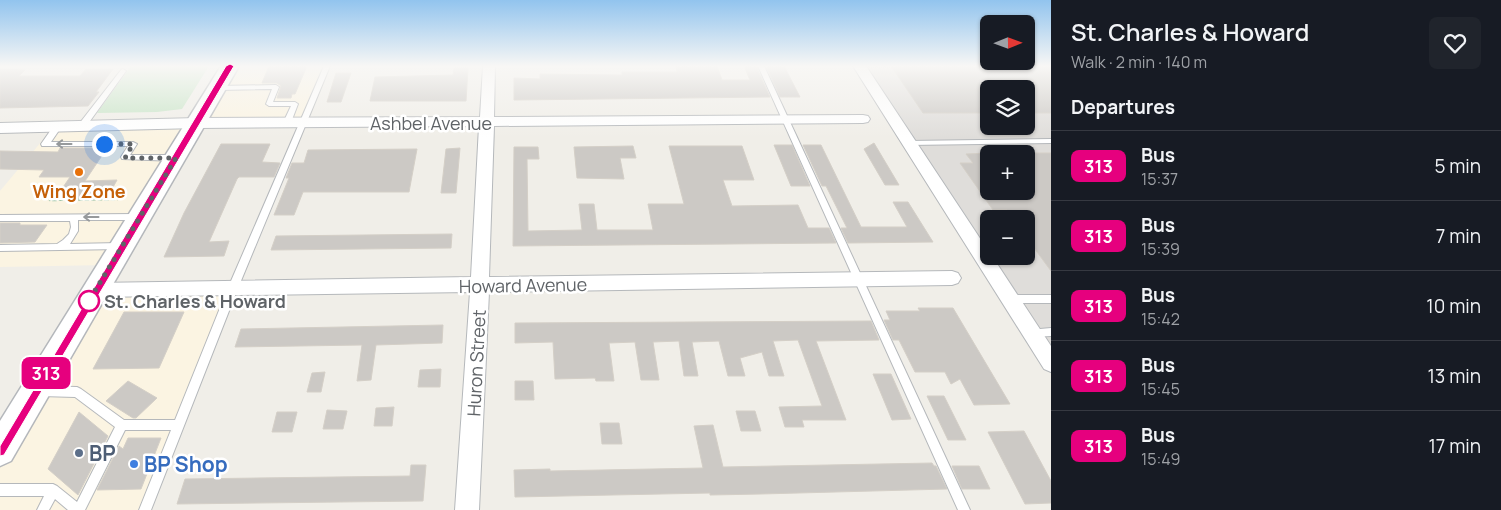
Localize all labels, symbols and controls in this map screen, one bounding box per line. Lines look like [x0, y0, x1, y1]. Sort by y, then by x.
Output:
north arrow [980, 15, 1035, 70]
map controls [980, 15, 1035, 265]
text: St. Charles & Howard [1071, 15, 1309, 48]
button: heart [1429, 17, 1481, 69]
text: Walk · 2 min · 140 m [1071, 51, 1207, 73]
button: layers [980, 80, 1035, 135]
text: Departures [1071, 94, 1175, 120]
street label: Ashbel Avenue [370, 111, 492, 135]
your location [92, 132, 117, 157]
one-way arrow [56, 139, 72, 149]
text: Bus [1141, 142, 1175, 168]
button: + [980, 145, 1035, 200]
text: 5 min [1434, 153, 1481, 179]
text: 313 [1084, 154, 1113, 178]
marker: Wing Zone [73, 166, 85, 178]
text: 15:37 [1141, 168, 1178, 190]
place label: Wing Zone [32, 179, 126, 203]
button: − [980, 210, 1035, 265]
one-way arrow [84, 212, 100, 222]
text: Bus [1141, 212, 1175, 238]
text: 7 min [1436, 223, 1481, 249]
text: 313 [1084, 224, 1113, 248]
text: 15:39 [1141, 238, 1180, 260]
street label: Howard Avenue [459, 272, 587, 298]
text: Bus [1141, 282, 1175, 308]
place label: St. Charles & Howard [104, 289, 286, 313]
marker: St. Charles & Howard [78, 290, 100, 312]
text: 10 min [1426, 293, 1481, 319]
text: 313 [1084, 294, 1113, 318]
text: 15:42 [1141, 308, 1180, 330]
street label: Huron Street [461, 309, 491, 417]
text: Bus [1141, 352, 1175, 378]
line badge: 313 [17, 357, 75, 389]
text: 313 [32, 361, 60, 385]
text: 13 min [1427, 363, 1481, 389]
text: 313 [1084, 364, 1113, 388]
text: 15:45 [1141, 378, 1180, 400]
text: Bus [1141, 422, 1175, 448]
text: 17 min [1428, 433, 1481, 459]
text: 313 [1084, 434, 1113, 458]
place label: BP [89, 439, 116, 467]
marker: BP [73, 447, 85, 459]
text: 15:49 [1141, 448, 1180, 470]
place label: BP Shop [144, 450, 228, 478]
marker: BP Shop [128, 458, 140, 470]

